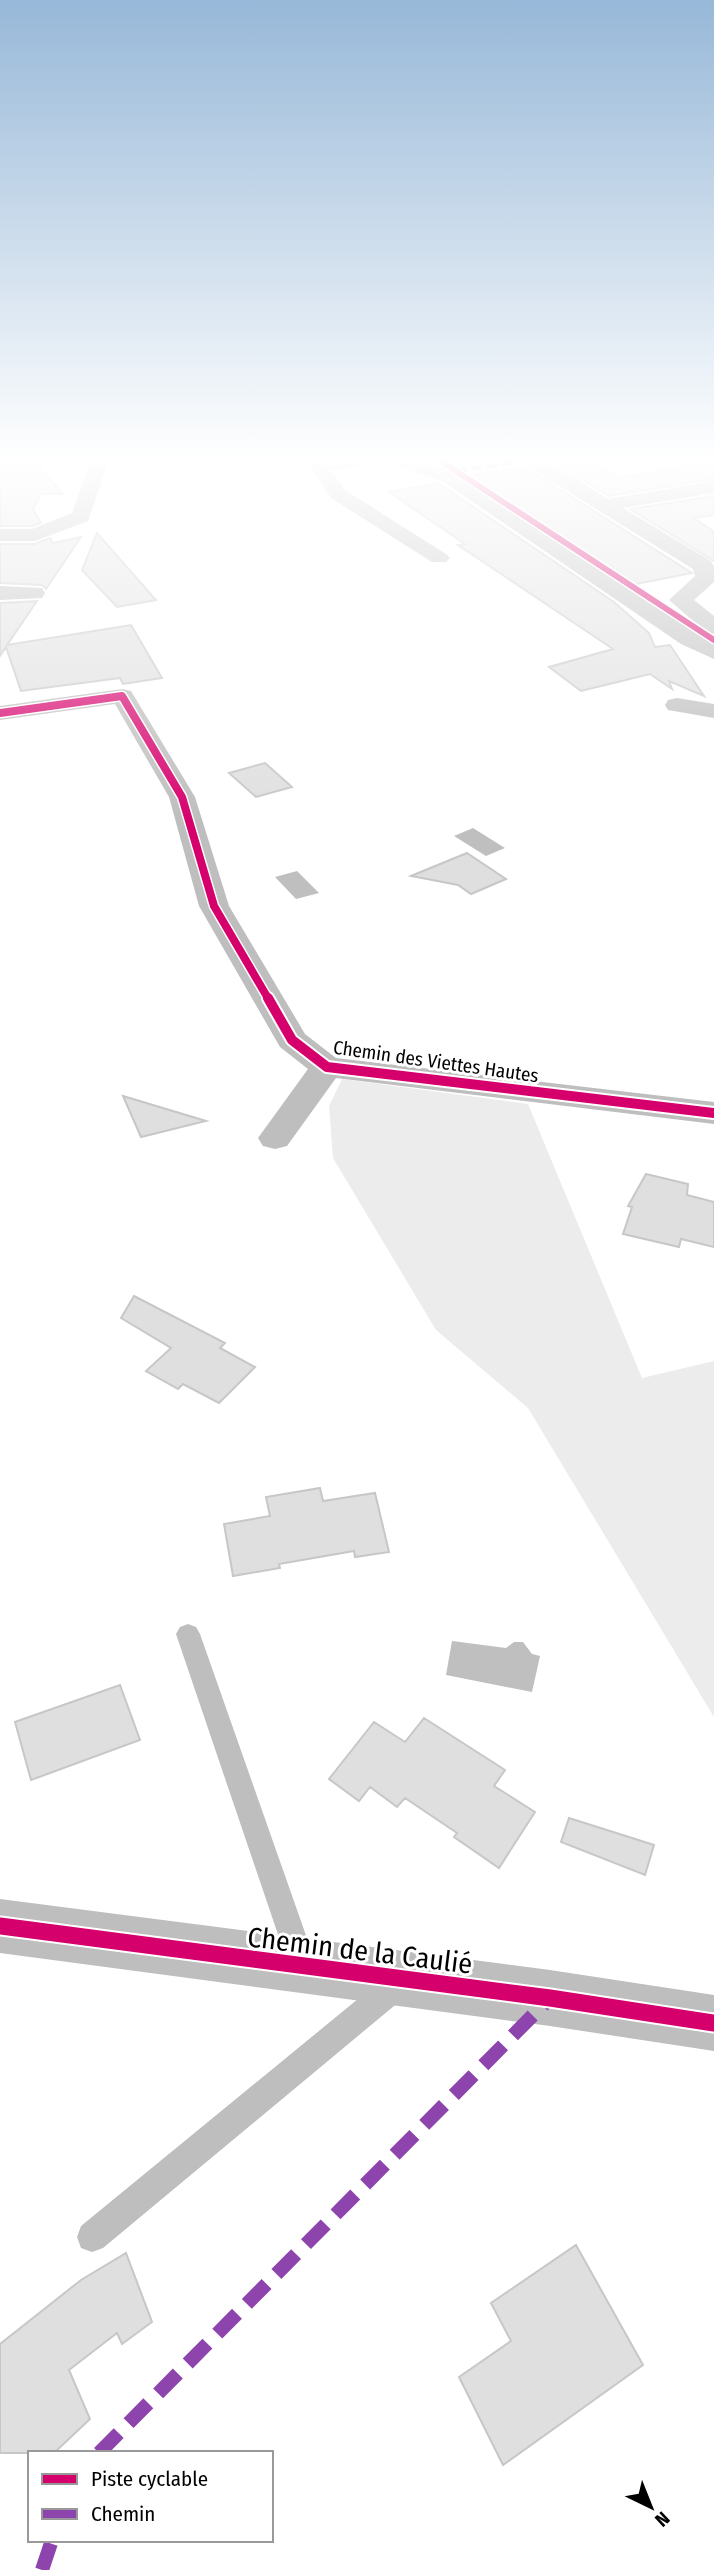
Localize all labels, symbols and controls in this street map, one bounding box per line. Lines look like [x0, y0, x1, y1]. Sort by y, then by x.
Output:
street label: Chemin des Viettes Hautes [332, 1036, 540, 1087]
street label: Chemin de la Caulié [246, 1920, 474, 1981]
legend [28, 2451, 273, 2542]
text: Piste cyclable [91, 2466, 208, 2492]
north arrow [616, 2472, 686, 2542]
text: Chemin [91, 2501, 155, 2527]
text: N [650, 2507, 674, 2531]

